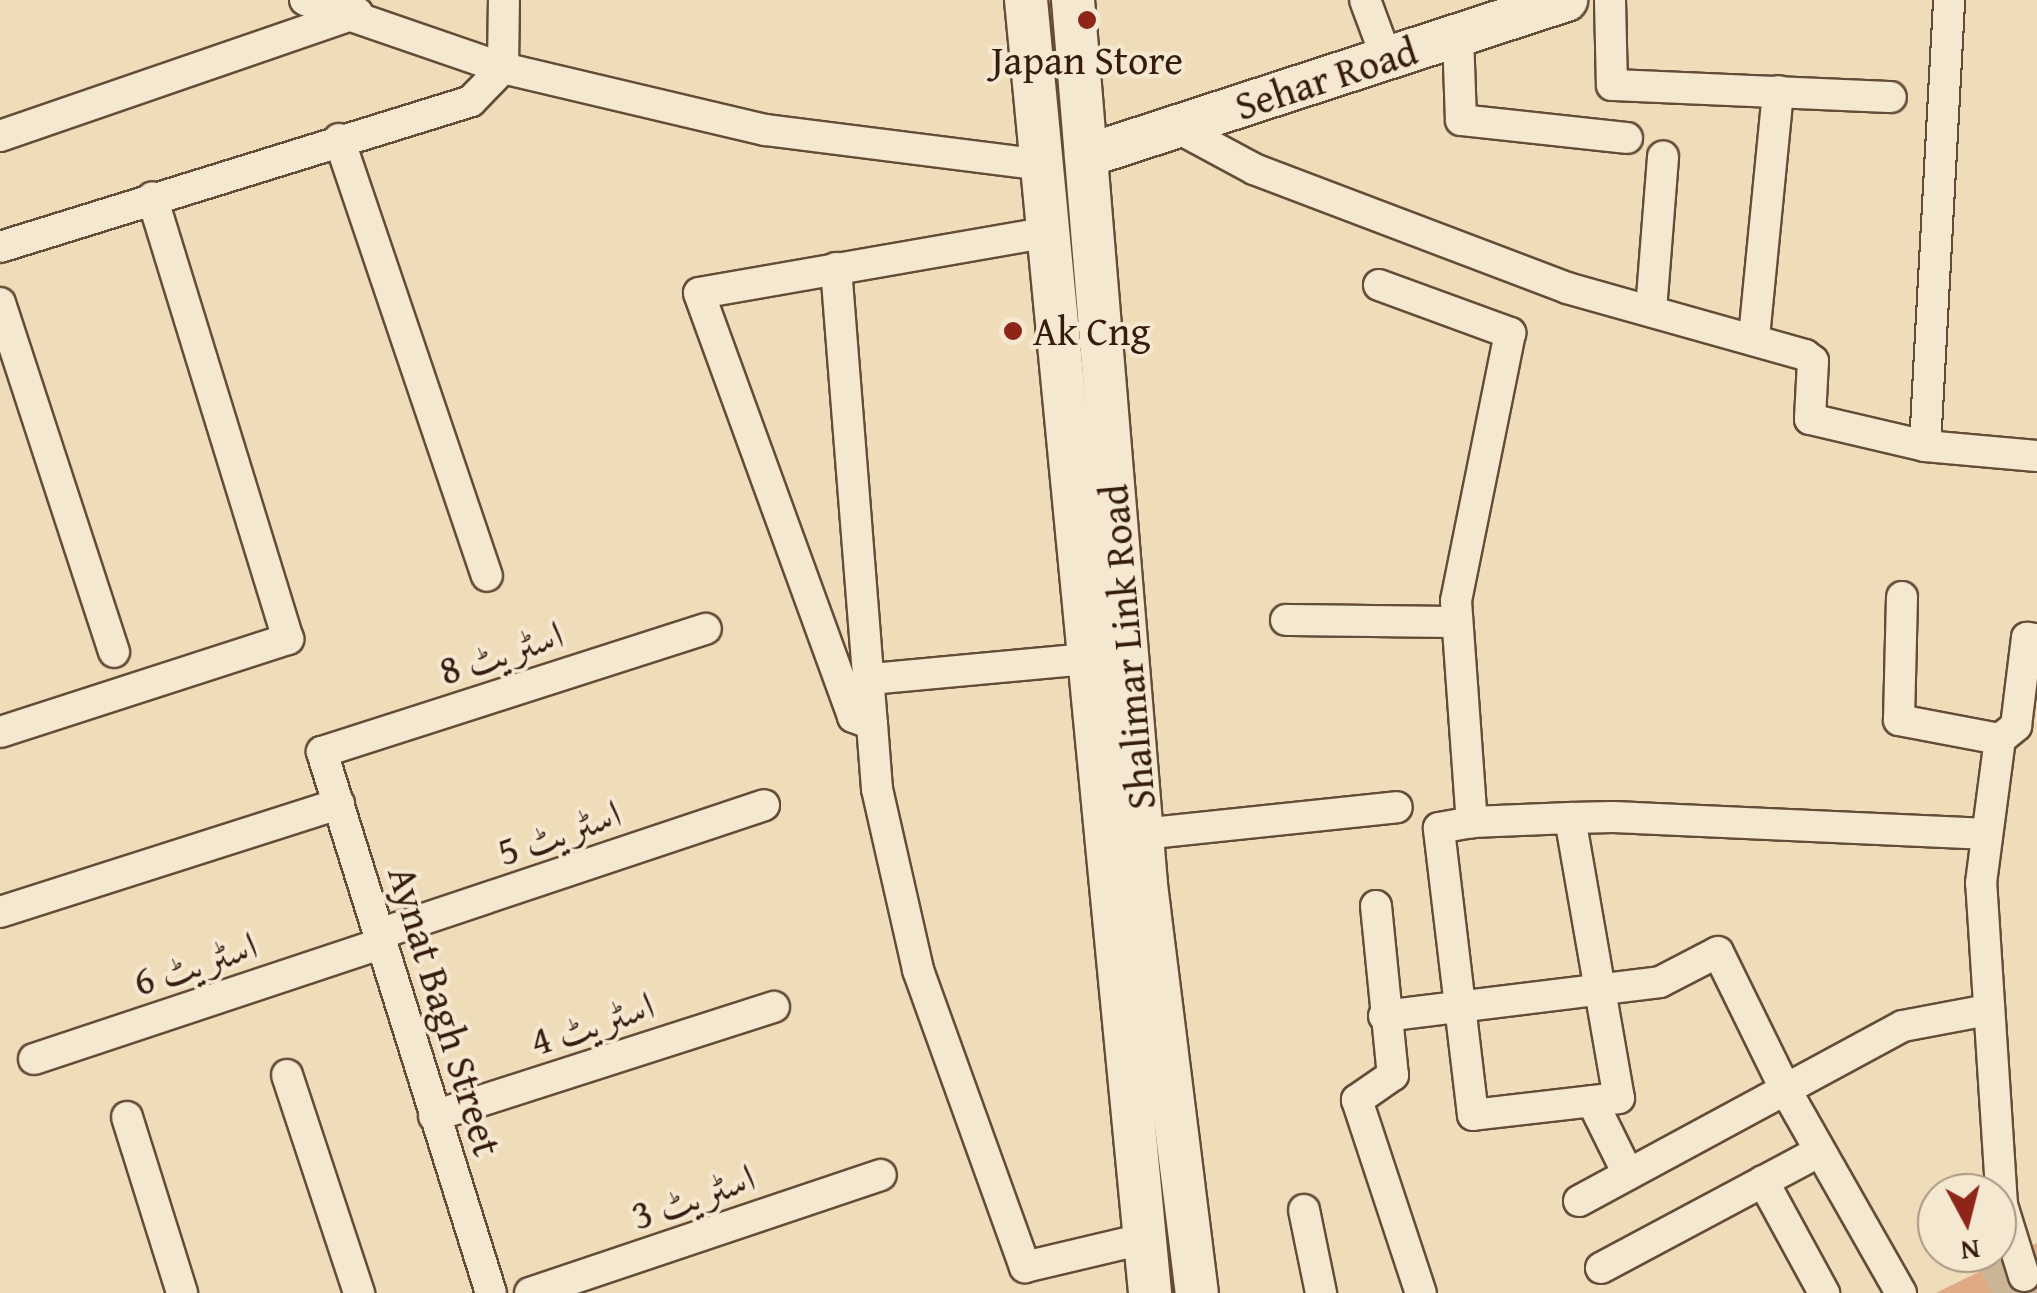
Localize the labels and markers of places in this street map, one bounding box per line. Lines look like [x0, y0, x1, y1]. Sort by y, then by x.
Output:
marker: Japan Store [1076, 9, 1098, 31]
place label: Japan Store [991, 36, 1183, 84]
place label: Ak Cng [1033, 307, 1150, 355]
marker: Ak Cng [1002, 320, 1024, 342]

